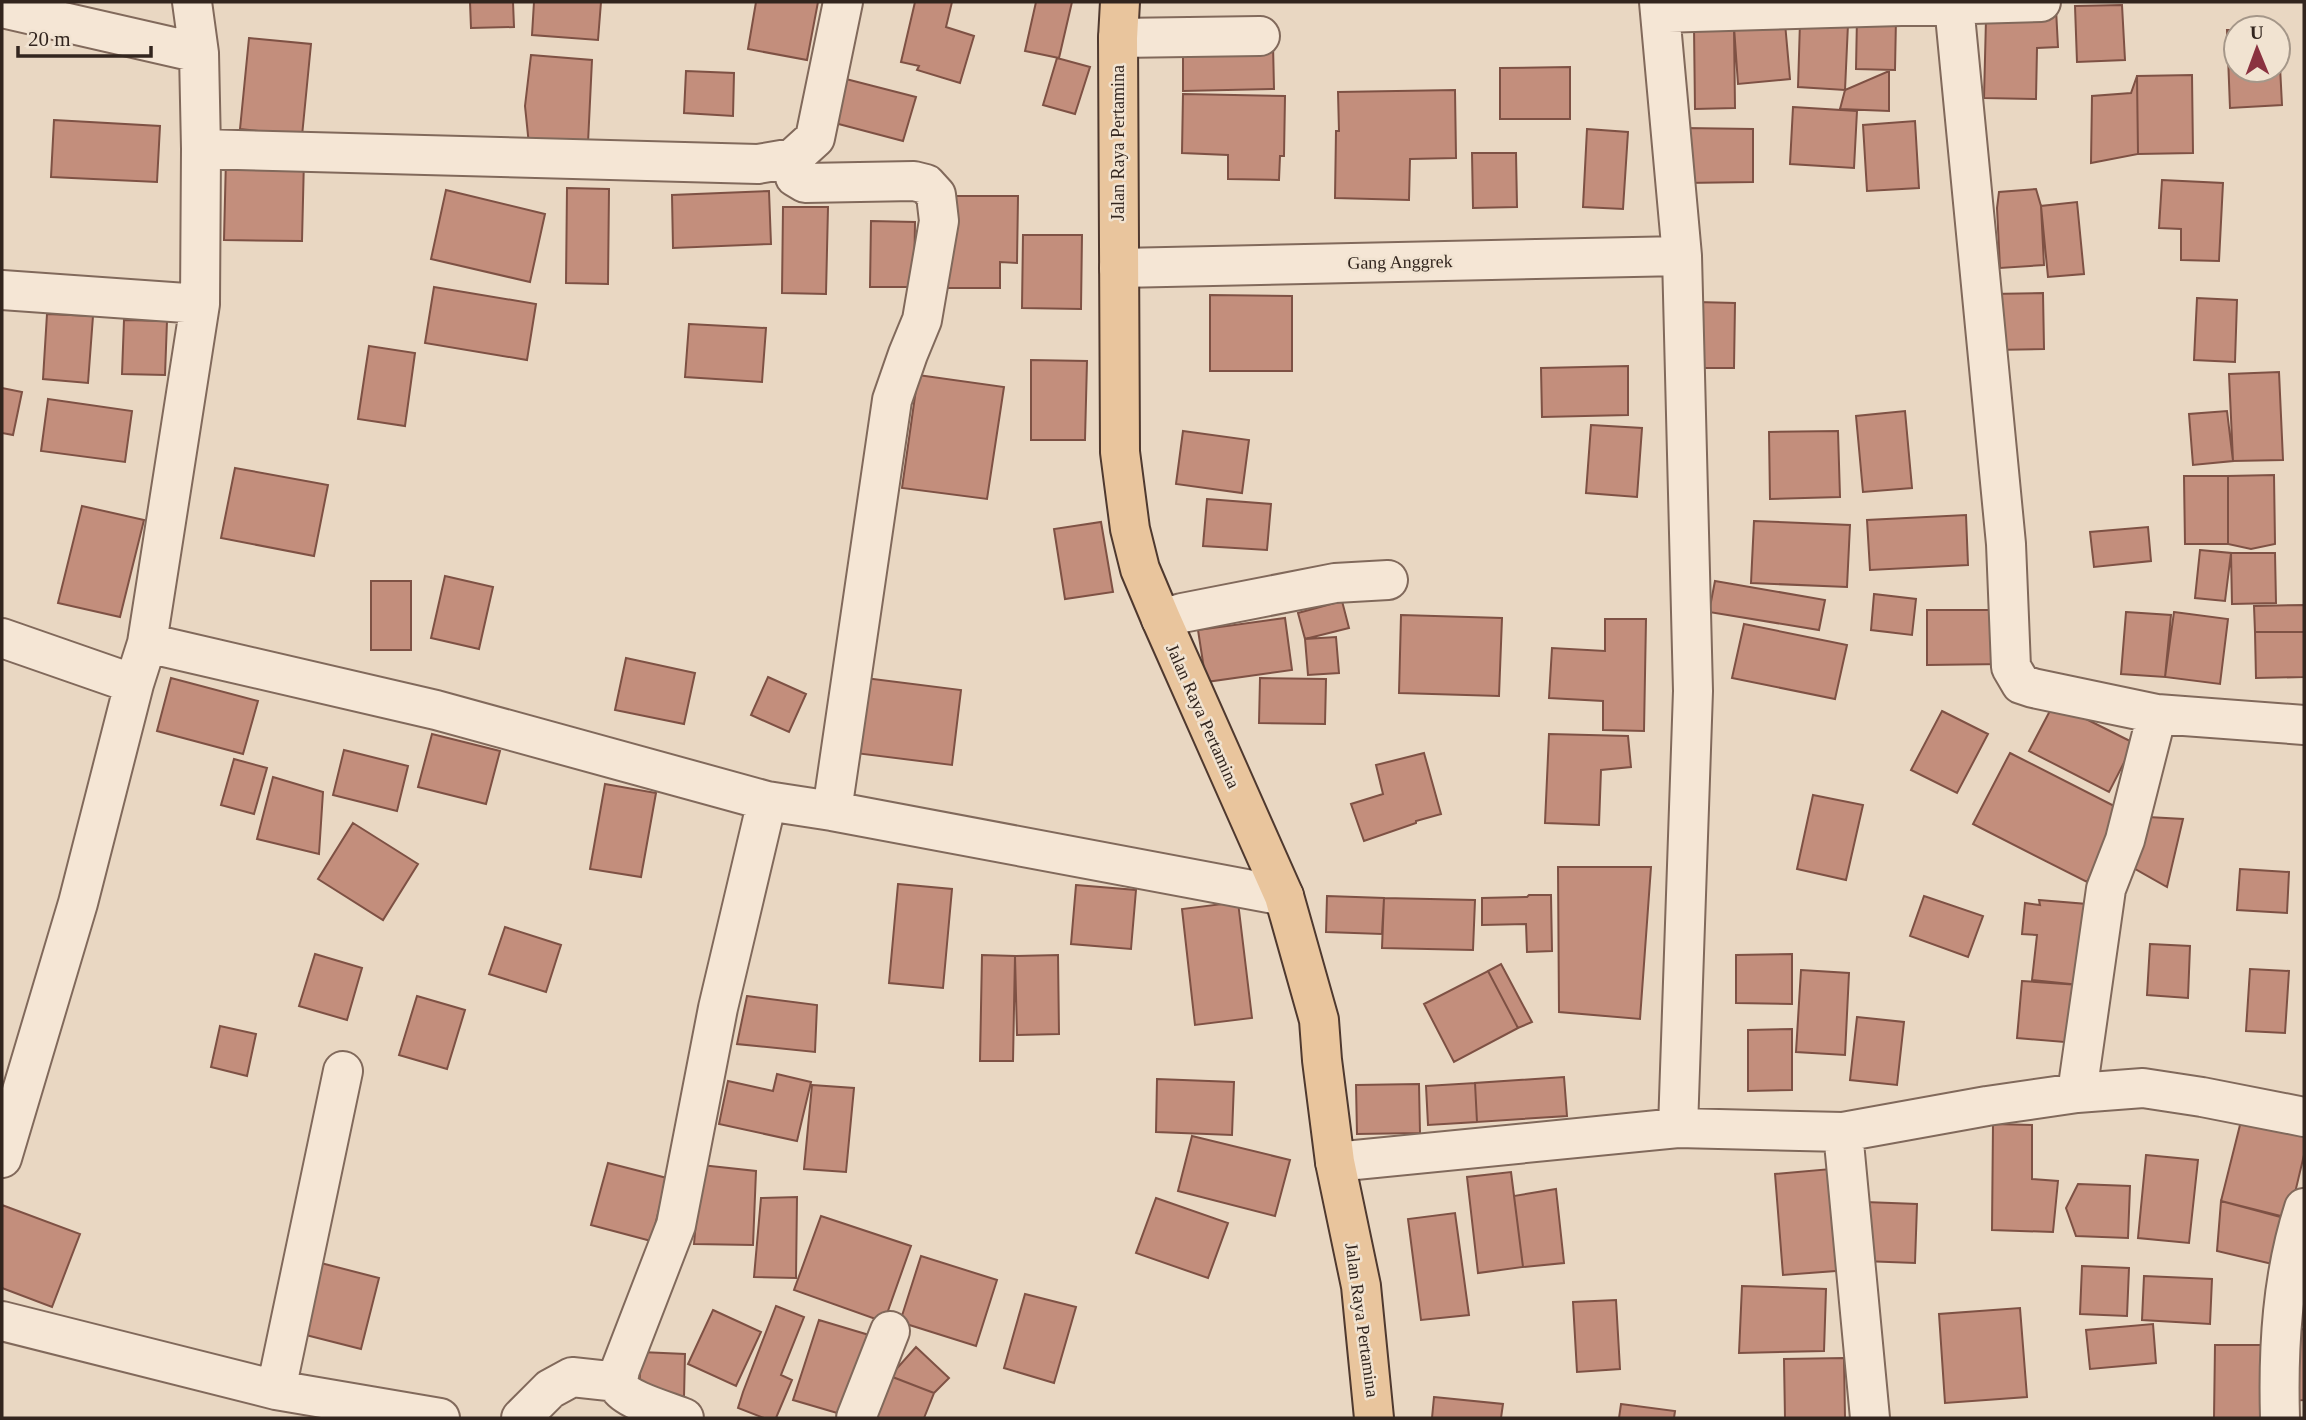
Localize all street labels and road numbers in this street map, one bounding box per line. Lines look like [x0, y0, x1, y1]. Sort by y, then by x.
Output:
street label: Jalan Raya Pertamina [1108, 65, 1128, 221]
street label: Gang Anggrek [1347, 251, 1453, 273]
street label: Jalan Raya Pertamina [1162, 641, 1244, 791]
street label: Jalan Raya Pertamina [1341, 1241, 1383, 1399]

